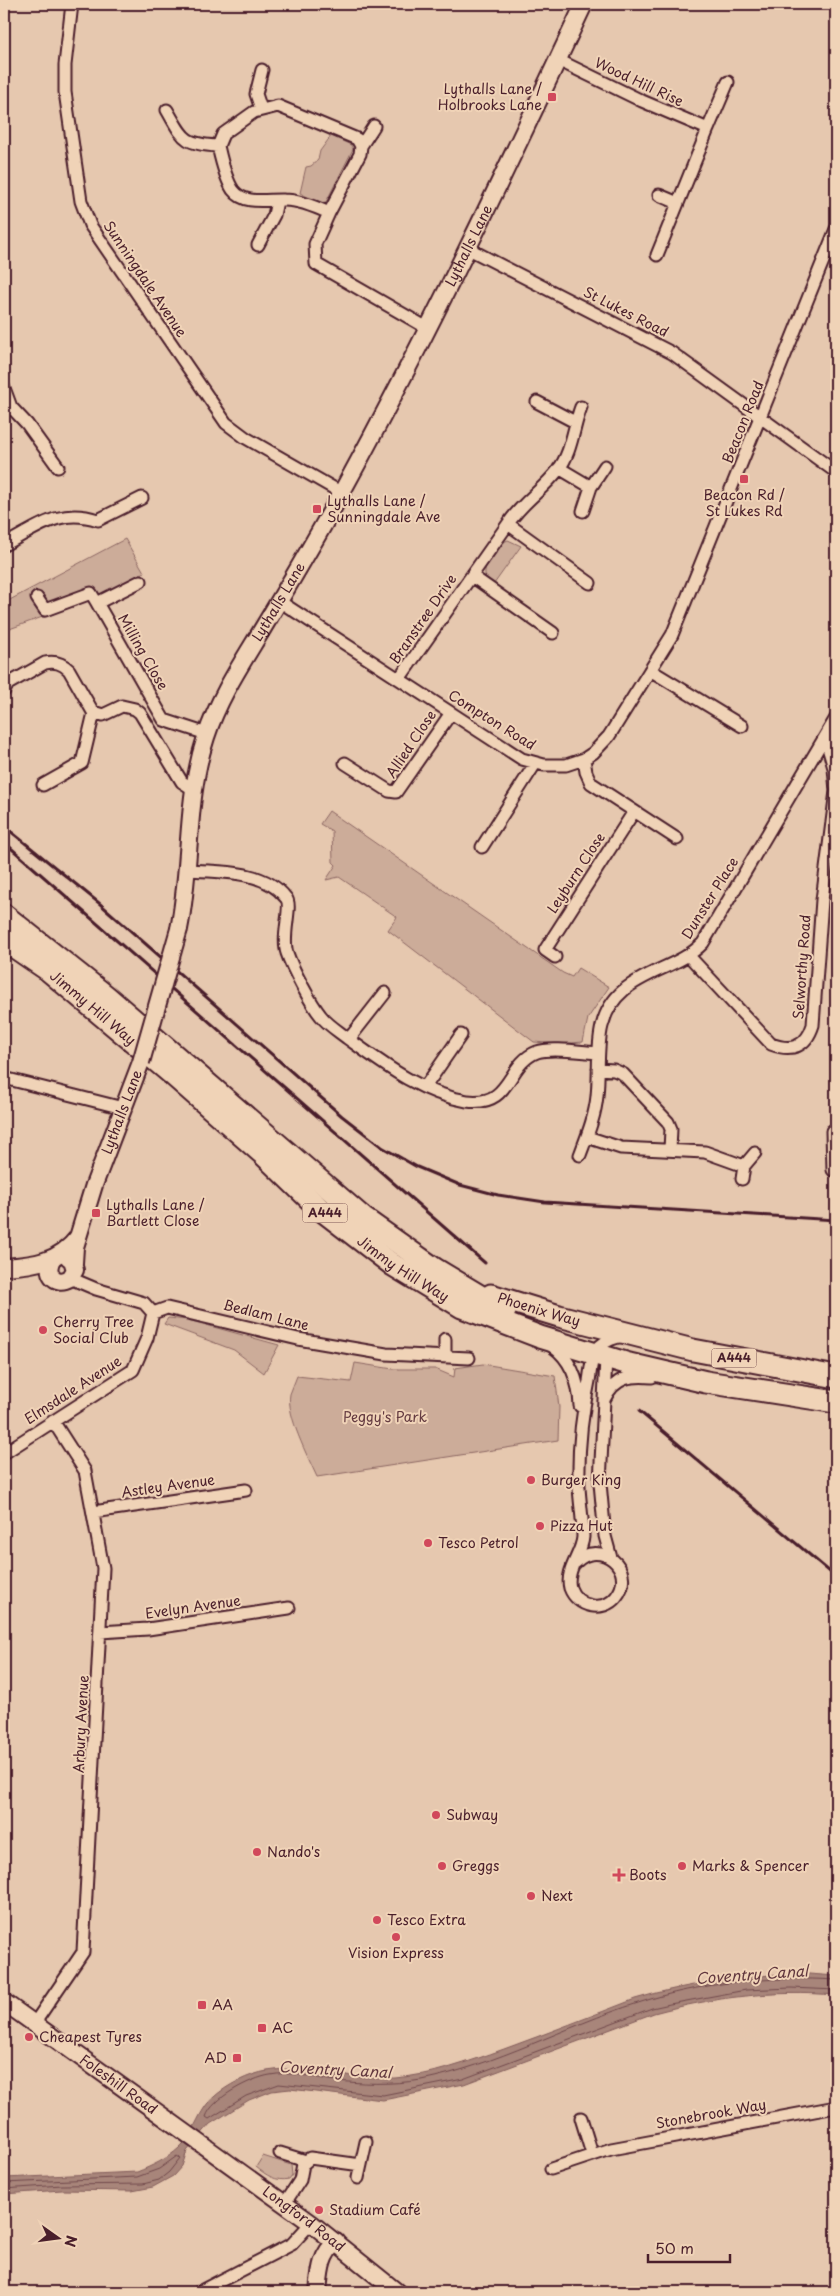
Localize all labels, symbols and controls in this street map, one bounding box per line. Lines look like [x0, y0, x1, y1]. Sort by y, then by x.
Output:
street label: Wood Hill Rise [591, 52, 687, 111]
place label: Lythalls Lane / Holbrooks Lane [438, 78, 542, 115]
marker: Lythalls Lane / Holbrooks Lane [546, 91, 558, 103]
street label: Lythalls Lane [439, 201, 497, 290]
street label: Sunningdale Avenue [99, 216, 192, 341]
street label: St Lukes Road [580, 281, 672, 342]
street label: Beacon Road [716, 377, 769, 466]
marker: Beacon Rd / St Lukes Rd [738, 473, 750, 485]
place label: Beacon Rd / St Lukes Rd [703, 484, 785, 521]
place label: Lythalls Lane / Sunningdale Ave [327, 490, 440, 527]
marker: Lythalls Lane / Sunningdale Ave [311, 503, 323, 515]
street label: Lythalls Lane [246, 558, 310, 645]
street label: Branstree Drive [384, 570, 461, 668]
street label: Milling Close [113, 610, 174, 694]
street label: Compton Road [444, 684, 540, 755]
street label: Allied Close [380, 706, 441, 782]
street label: Leyburn Close [542, 828, 610, 917]
street label: Dunster Place [676, 853, 743, 943]
street label: Selworthy Road [787, 914, 816, 1020]
street label: Jimmy Hill Way [46, 965, 141, 1050]
street label: Lythalls Lane [96, 1066, 147, 1157]
place label: Lythalls Lane / Bartlett Close [106, 1194, 205, 1231]
road number: A444 [302, 1204, 348, 1222]
marker: Lythalls Lane / Bartlett Close [90, 1207, 102, 1219]
street label: Jimmy Hill Way [353, 1230, 453, 1307]
street label: Phoenix Way [495, 1287, 583, 1331]
street label: Bedlam Lane [221, 1294, 311, 1335]
place label: Cherry Tree Social Club [53, 1311, 134, 1348]
marker: Cherry Tree Social Club [37, 1324, 49, 1336]
road number: A444 [712, 1349, 756, 1368]
street label: Elmsdale Avenue [20, 1350, 126, 1429]
park label: Peggy's Park [343, 1406, 428, 1427]
street label: Astley Avenue [120, 1468, 216, 1502]
place label: Burger King [541, 1469, 621, 1490]
marker: Burger King [525, 1474, 537, 1486]
place label: Pizza Hut [550, 1515, 613, 1536]
marker: Pizza Hut [534, 1520, 546, 1532]
place label: Tesco Petrol [438, 1532, 519, 1553]
marker: Tesco Petrol [422, 1537, 434, 1549]
street label: Evelyn Avenue [144, 1589, 242, 1624]
street label: Arbury Avenue [67, 1674, 94, 1774]
place label: Subway [446, 1804, 498, 1825]
marker: Subway [430, 1809, 442, 1821]
place label: Nando's [267, 1841, 320, 1862]
marker: Nando's [251, 1846, 263, 1858]
place label: Greggs [452, 1855, 499, 1876]
place label: Marks & Spencer [692, 1855, 810, 1876]
marker: Greggs [436, 1860, 448, 1872]
marker: Marks & Spencer [676, 1860, 688, 1872]
place label: Boots [629, 1864, 667, 1885]
marker: Boots [613, 1869, 625, 1881]
place label: Next [541, 1885, 573, 1906]
marker: Next [525, 1890, 537, 1902]
place label: Tesco Extra [387, 1909, 466, 1930]
marker: Tesco Extra [371, 1914, 383, 1926]
marker: Vision Express [390, 1931, 402, 1943]
place label: Vision Express [348, 1942, 444, 1963]
water label: Coventry Canal [695, 1958, 812, 1989]
place label: AA [212, 1994, 233, 2015]
marker: AA [196, 1999, 208, 2011]
place label: AC [272, 2017, 293, 2038]
marker: AC [256, 2022, 268, 2034]
place label: Cheapest Tyres [39, 2026, 142, 2047]
marker: Cheapest Tyres [23, 2031, 35, 2043]
place label: AD [205, 2047, 227, 2068]
street label: Foleshill Road [75, 2049, 162, 2119]
marker: AD [231, 2052, 243, 2064]
water label: Coventry Canal [278, 2054, 395, 2083]
street label: Stonebrook Way [654, 2093, 768, 2134]
street label: Longford Road [258, 2180, 350, 2256]
place label: Stadium Café [329, 2199, 421, 2220]
marker: Stadium Café [313, 2204, 325, 2216]
north arrow [32, 2214, 82, 2264]
scale bar [648, 2231, 730, 2263]
text: N [60, 2233, 83, 2249]
text: 50 m [655, 2236, 694, 2259]

